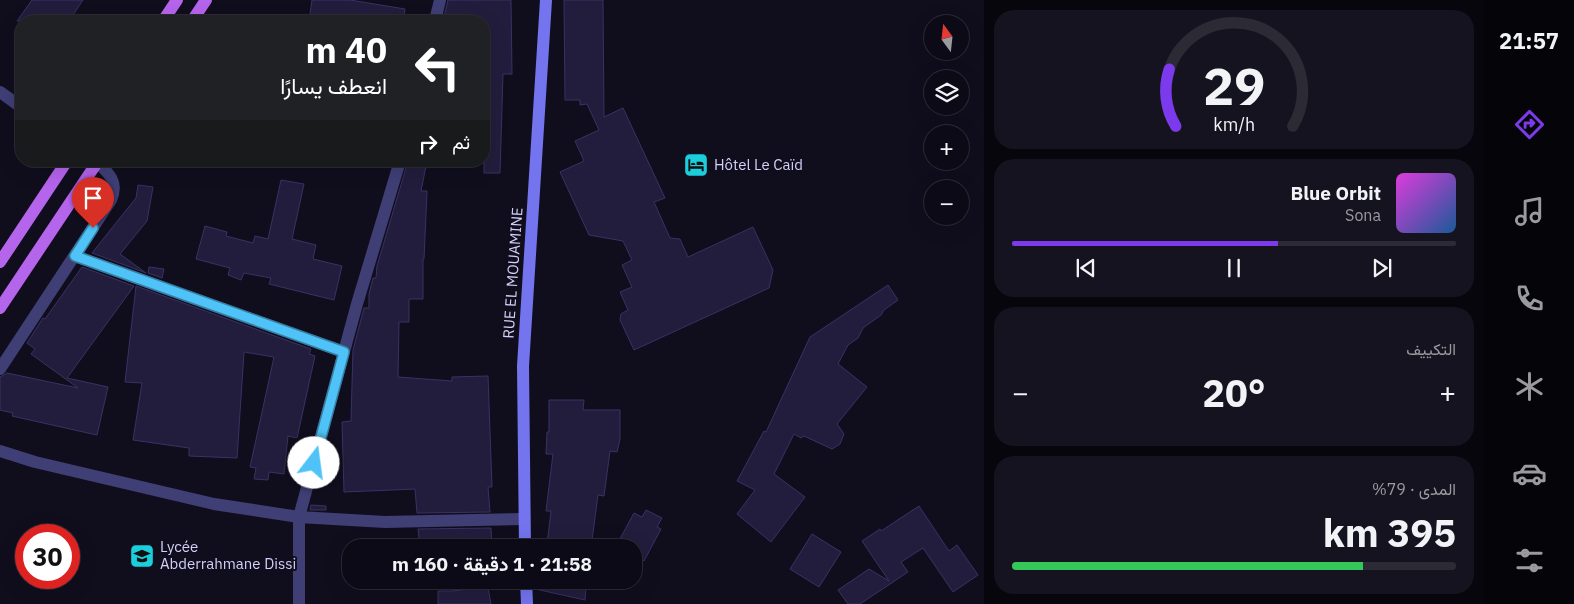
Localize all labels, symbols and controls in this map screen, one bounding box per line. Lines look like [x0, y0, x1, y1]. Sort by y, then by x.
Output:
north arrow [924, 15, 969, 60]
map controls [924, 15, 969, 225]
text: 21:57 [1499, 26, 1559, 55]
text: 40 m [305, 27, 387, 73]
icon: left [405, 35, 470, 100]
text: 29 [1203, 52, 1265, 119]
button: layers [924, 70, 969, 115]
text: انعطف يسارًا [280, 71, 387, 100]
icon: directions [1512, 107, 1547, 142]
text: km/h [1213, 113, 1255, 136]
button: + [924, 125, 969, 170]
icon: right [414, 130, 442, 158]
text: ثم [452, 130, 470, 154]
hotel icon: Hôtel Le Caïd [683, 152, 709, 178]
place label: Hôtel Le Caïd [714, 155, 803, 174]
pin [72, 177, 114, 228]
button: − [924, 180, 969, 225]
text: Blue Orbit [1291, 181, 1381, 205]
icon: arrive [79, 184, 107, 212]
icon: music [1512, 194, 1547, 229]
text: Sona [1345, 205, 1381, 225]
street label: RUE EL MOUAMINE [498, 207, 527, 339]
icon: previous [1072, 254, 1100, 282]
icon: pause [1220, 254, 1248, 282]
icon: next [1368, 254, 1396, 282]
icon: phone [1512, 281, 1547, 316]
text: التكييف [1406, 339, 1456, 359]
text: 20° [1202, 368, 1266, 417]
icon: climate [1512, 369, 1547, 404]
text: − [1012, 374, 1029, 411]
text: + [1439, 374, 1456, 411]
position arrow [287, 436, 339, 488]
icon: car [1512, 456, 1547, 491]
text: المدى · 79% [1372, 479, 1456, 499]
text: 395 km [1323, 508, 1456, 557]
speed limit sign: 30 [15, 524, 80, 589]
place label: Lycée Abderrahmane Dissi [160, 537, 296, 573]
school or university icon: Lycée Abderrahmane Dissi [129, 543, 155, 569]
icon: filters [1512, 543, 1547, 578]
text: 21:58 · 1 دقيقة · 160 m [392, 552, 592, 576]

